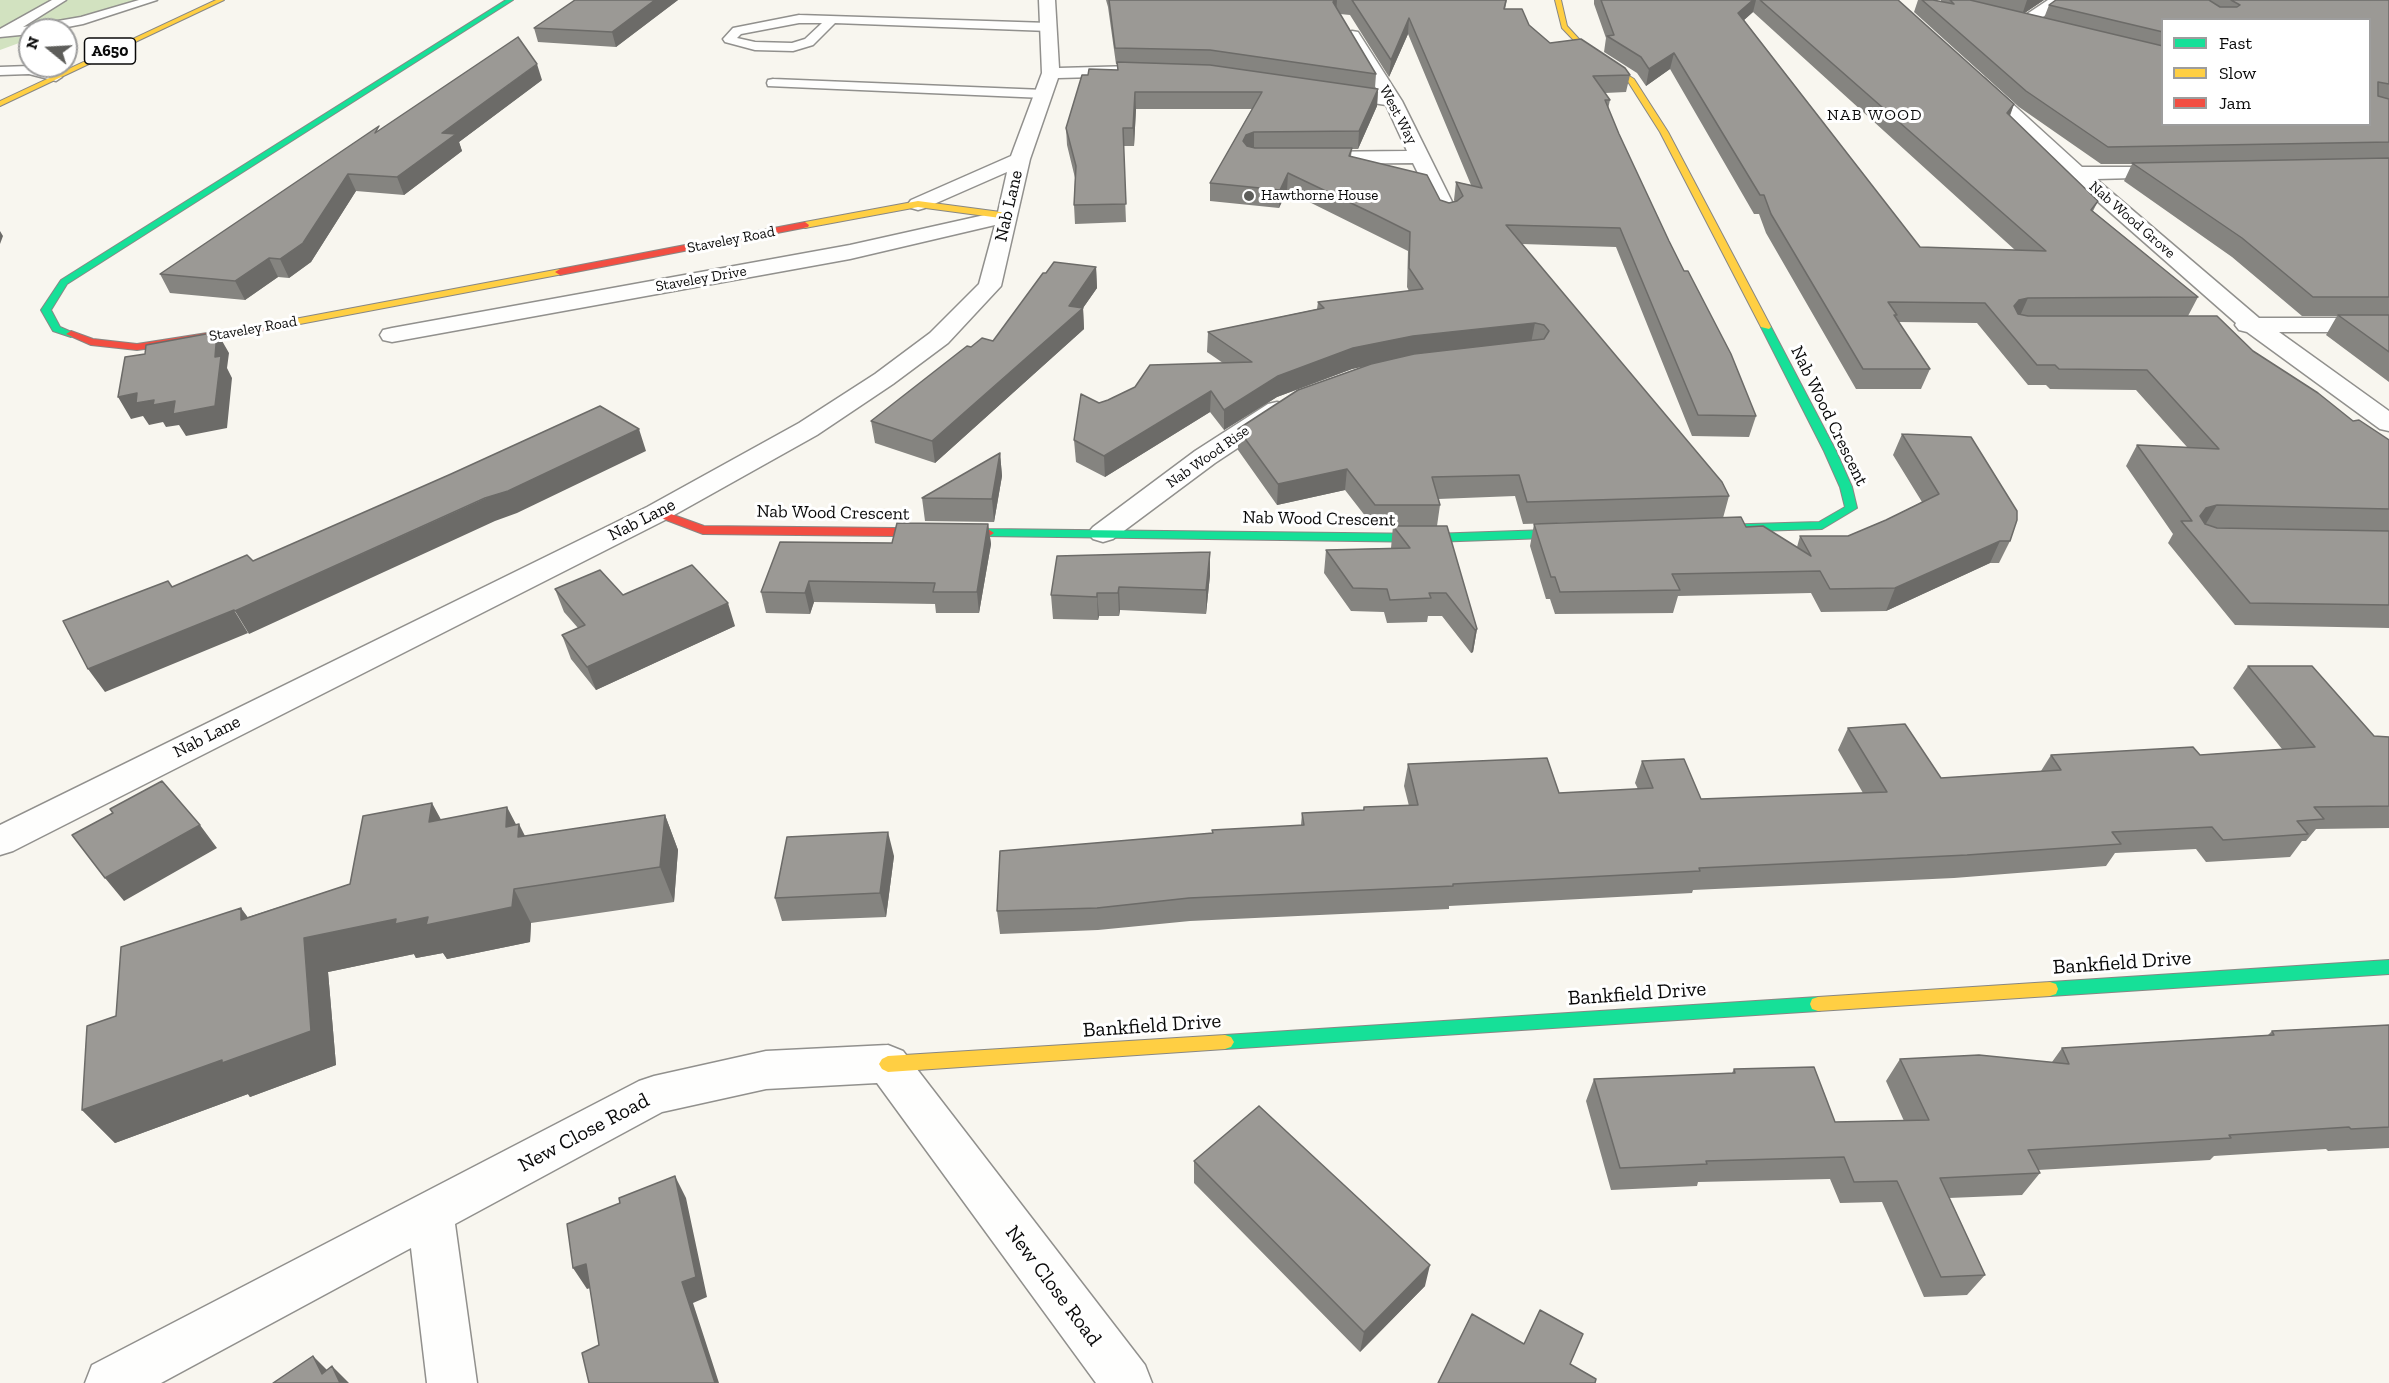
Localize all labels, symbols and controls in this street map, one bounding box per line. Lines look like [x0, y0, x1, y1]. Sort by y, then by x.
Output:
north arrow [18, 18, 78, 78]
legend [2161, 18, 2371, 126]
text: Fast [2219, 32, 2252, 54]
text: N [21, 34, 43, 52]
road number: A650 [84, 38, 136, 64]
text: Slow [2219, 62, 2256, 84]
street label: West Way [1375, 83, 1421, 147]
text: Jam [2219, 92, 2251, 114]
district label: NAB WOOD [1827, 105, 1923, 125]
street label: Nab Lane [990, 168, 1028, 244]
street label: Nab Wood Grove [2085, 178, 2179, 262]
place label: Hawthorne House [1261, 187, 1378, 205]
marker: Hawthorne House [1242, 189, 1256, 203]
street label: Staveley Road [686, 223, 776, 257]
street label: Staveley Drive [654, 262, 748, 296]
street label: Staveley Road [208, 312, 298, 346]
street label: Nab Wood Crescent [1786, 343, 1872, 489]
street label: Nab Wood Rise [1163, 422, 1253, 492]
street label: Nab Lane [605, 494, 679, 546]
street label: Nab Wood Crescent [756, 501, 910, 525]
street label: Nab Wood Crescent [1242, 507, 1396, 531]
street label: Nab Lane [170, 711, 244, 763]
street label: Bankfield Drive [2052, 946, 2192, 980]
street label: Bankfield Drive [1567, 977, 1707, 1011]
street label: Bankfield Drive [1082, 1009, 1222, 1043]
street label: New Close Road [514, 1088, 654, 1178]
street label: New Close Road [999, 1221, 1107, 1351]

